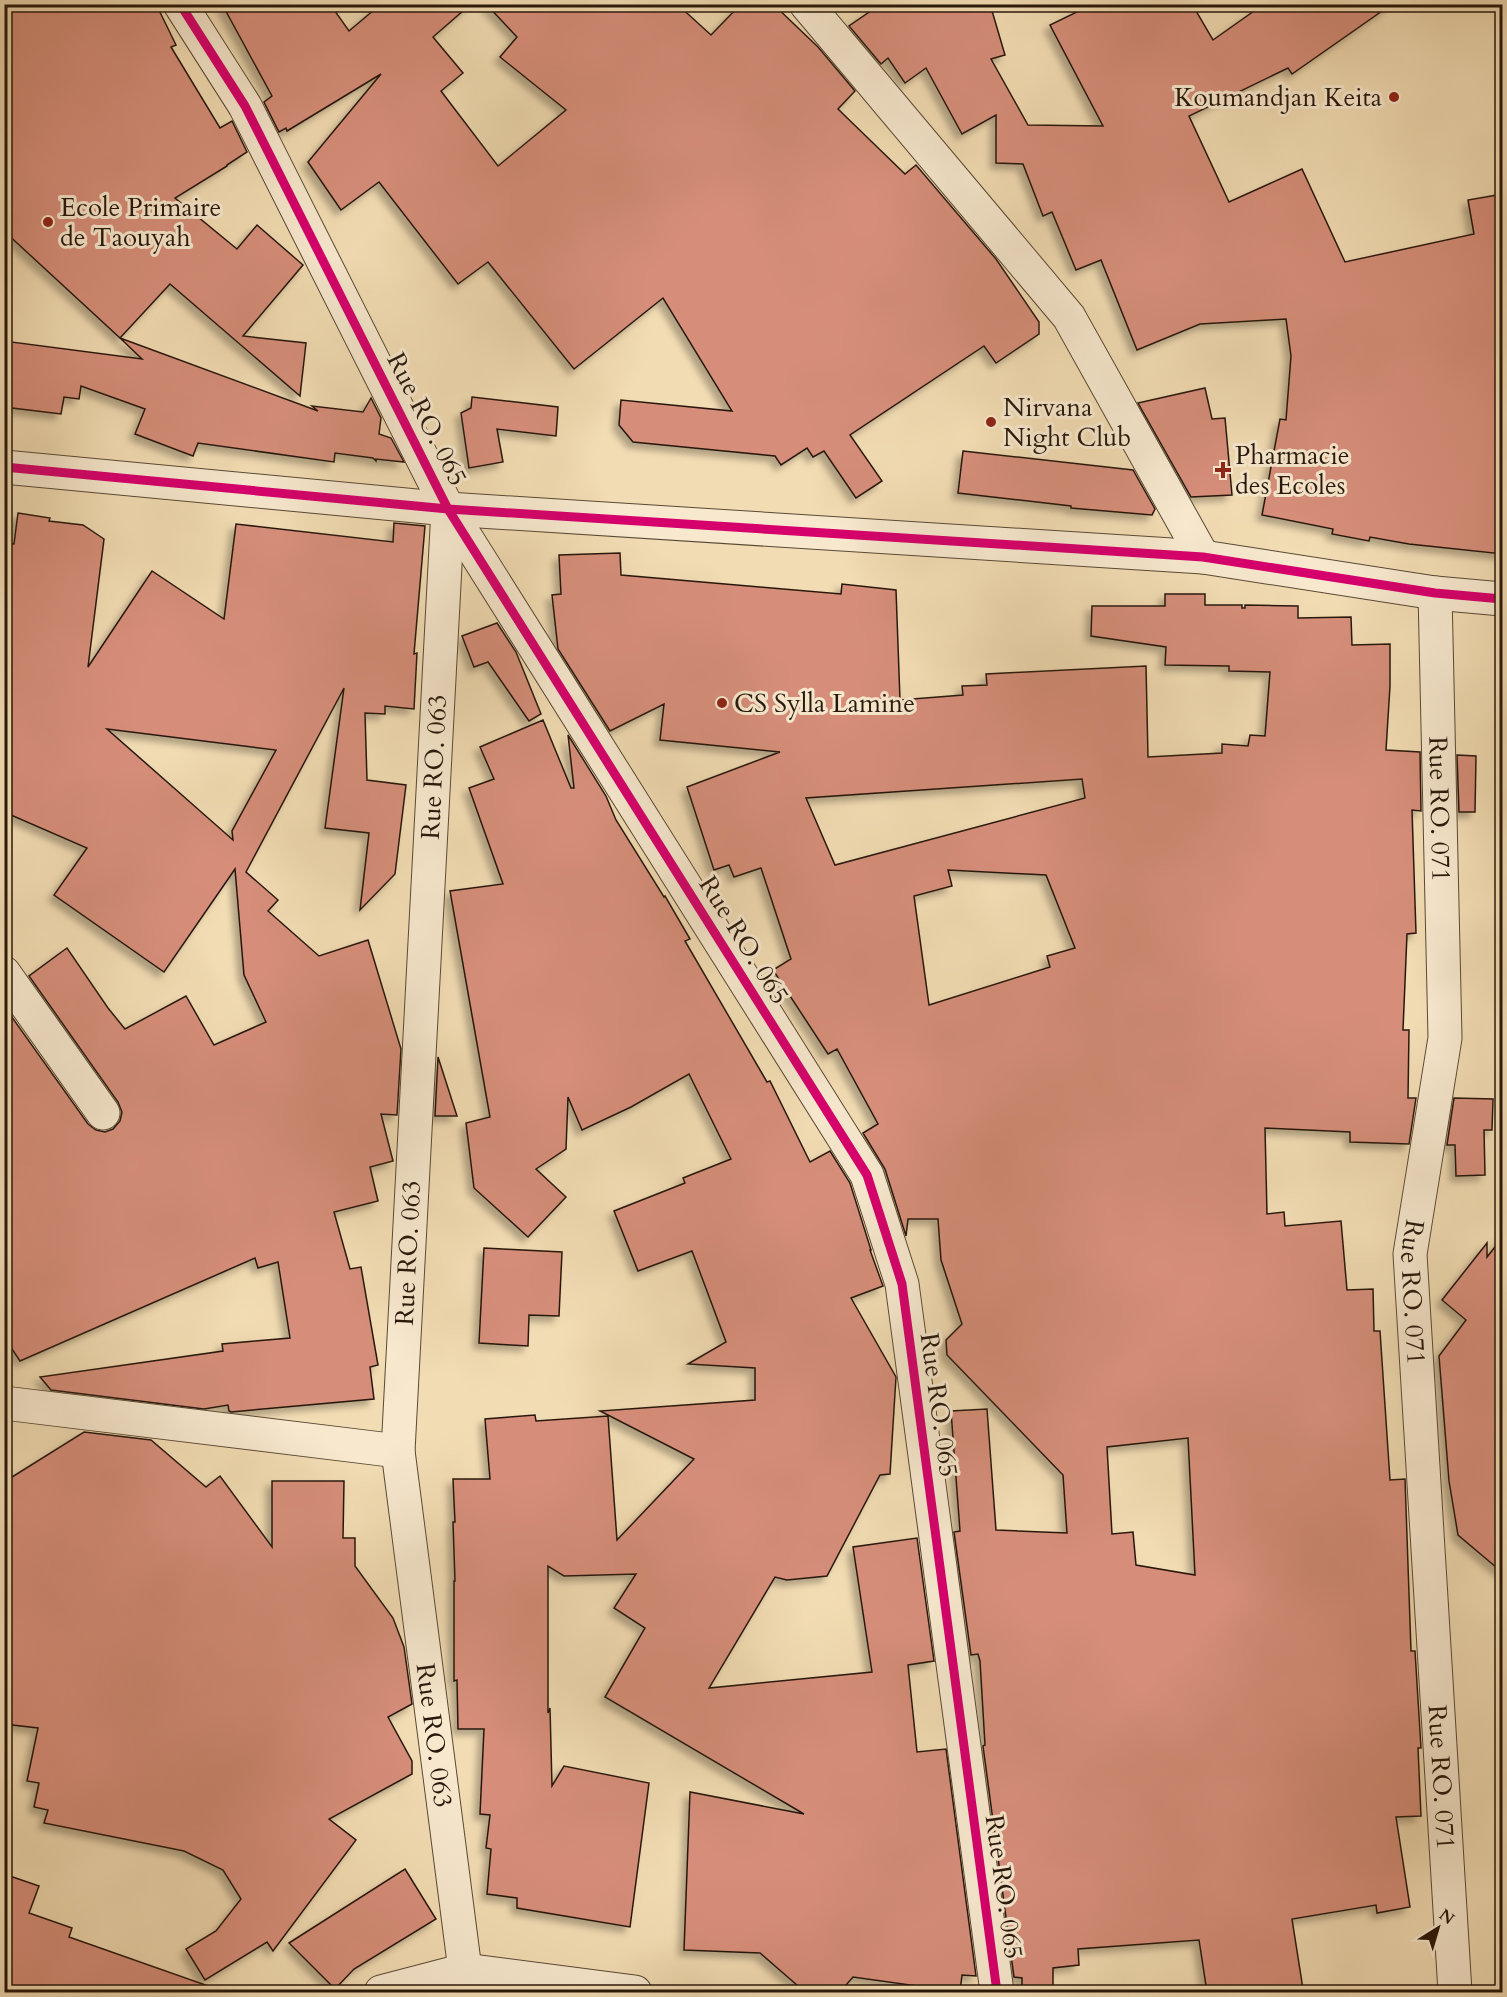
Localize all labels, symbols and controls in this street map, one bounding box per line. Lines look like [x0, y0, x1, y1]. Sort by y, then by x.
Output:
place label: Koumandjan Keita [1174, 80, 1382, 115]
marker: Koumandjan Keita [1387, 90, 1401, 104]
place label: Ecole Primaire de Taouyah [60, 190, 221, 255]
marker: Ecole Primaire de Taouyah [41, 215, 55, 229]
street label: Rue RO. 065 [378, 346, 476, 492]
place label: Nirvana Night Club [1003, 390, 1131, 455]
marker: Nirvana Night Club [984, 415, 998, 429]
place label: Pharmacie des Ecoles [1235, 438, 1350, 503]
marker: Pharmacie des Ecoles [1216, 463, 1230, 477]
place label: CS Sylla Lamine [734, 686, 915, 721]
street label: Rue RO. 063 [413, 694, 455, 840]
marker: CS Sylla Lamine [715, 696, 729, 710]
street label: Rue RO. 071 [1421, 736, 1459, 882]
street label: Rue RO. 065 [691, 869, 797, 1011]
street label: Rue RO. 063 [387, 1180, 429, 1326]
street label: Rue RO. 071 [1392, 1217, 1434, 1366]
street label: Rue RO. 065 [912, 1331, 966, 1479]
street label: Rue RO. 063 [408, 1661, 461, 1810]
street label: Rue RO. 071 [1420, 1704, 1464, 1851]
street label: Rue RO. 065 [977, 1813, 1031, 1961]
north arrow [1408, 1898, 1468, 1958]
text: N [1434, 1904, 1459, 1930]

